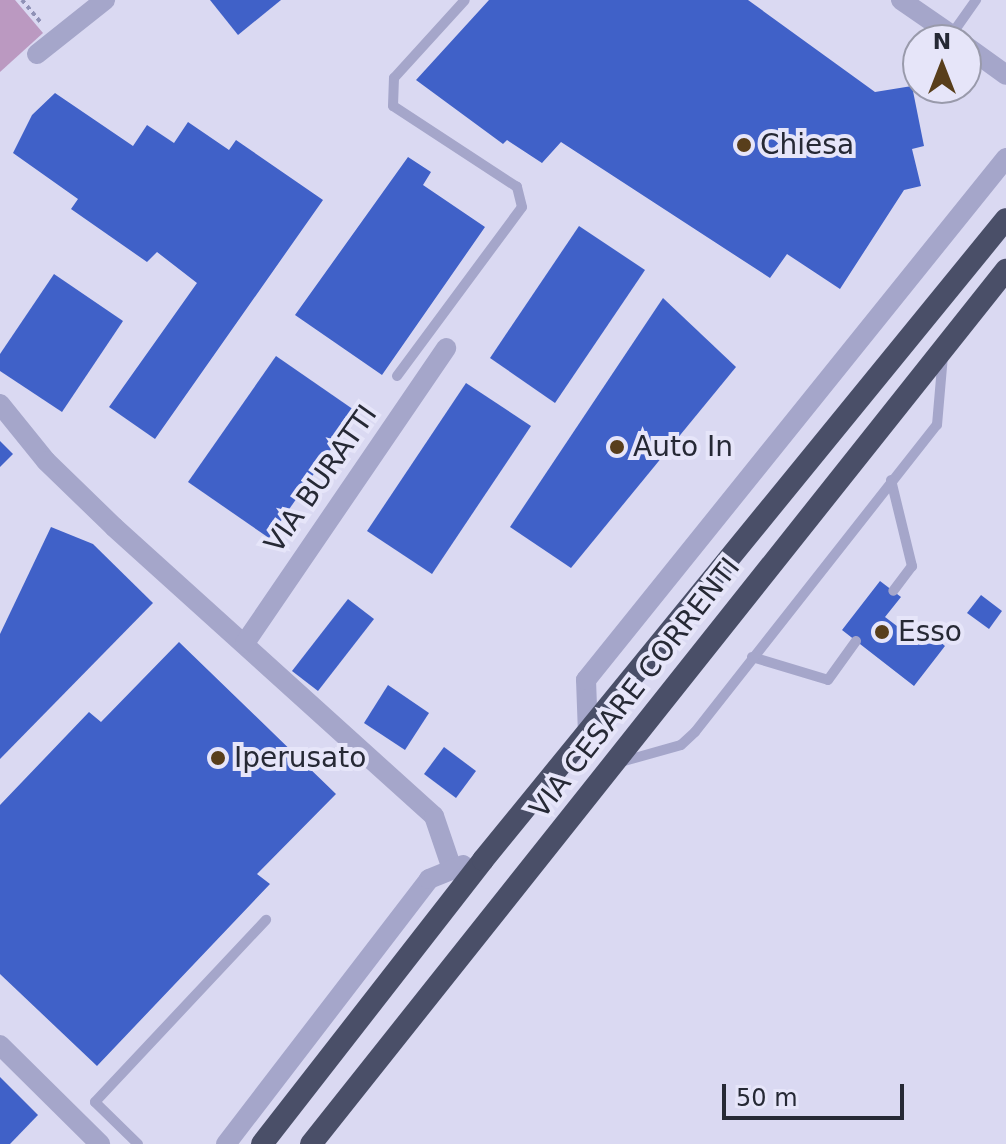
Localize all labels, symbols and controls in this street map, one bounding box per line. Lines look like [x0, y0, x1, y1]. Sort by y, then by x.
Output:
north arrow [902, 24, 982, 104]
text: N [933, 29, 951, 54]
place label: Chiesa [760, 128, 854, 162]
marker: Chiesa [735, 136, 753, 154]
street label: VIA BURATTI [258, 399, 384, 559]
place label: Auto In [633, 430, 733, 464]
marker: Auto In [608, 438, 626, 456]
street label: VIA CESARE CORRENTI [523, 551, 747, 825]
place label: Esso [898, 615, 962, 649]
marker: Esso [873, 623, 891, 641]
place label: Iperusato [234, 741, 366, 775]
marker: Iperusato [209, 749, 227, 767]
scale bar [726, 1068, 908, 1118]
text: 50 m [736, 1084, 798, 1112]

